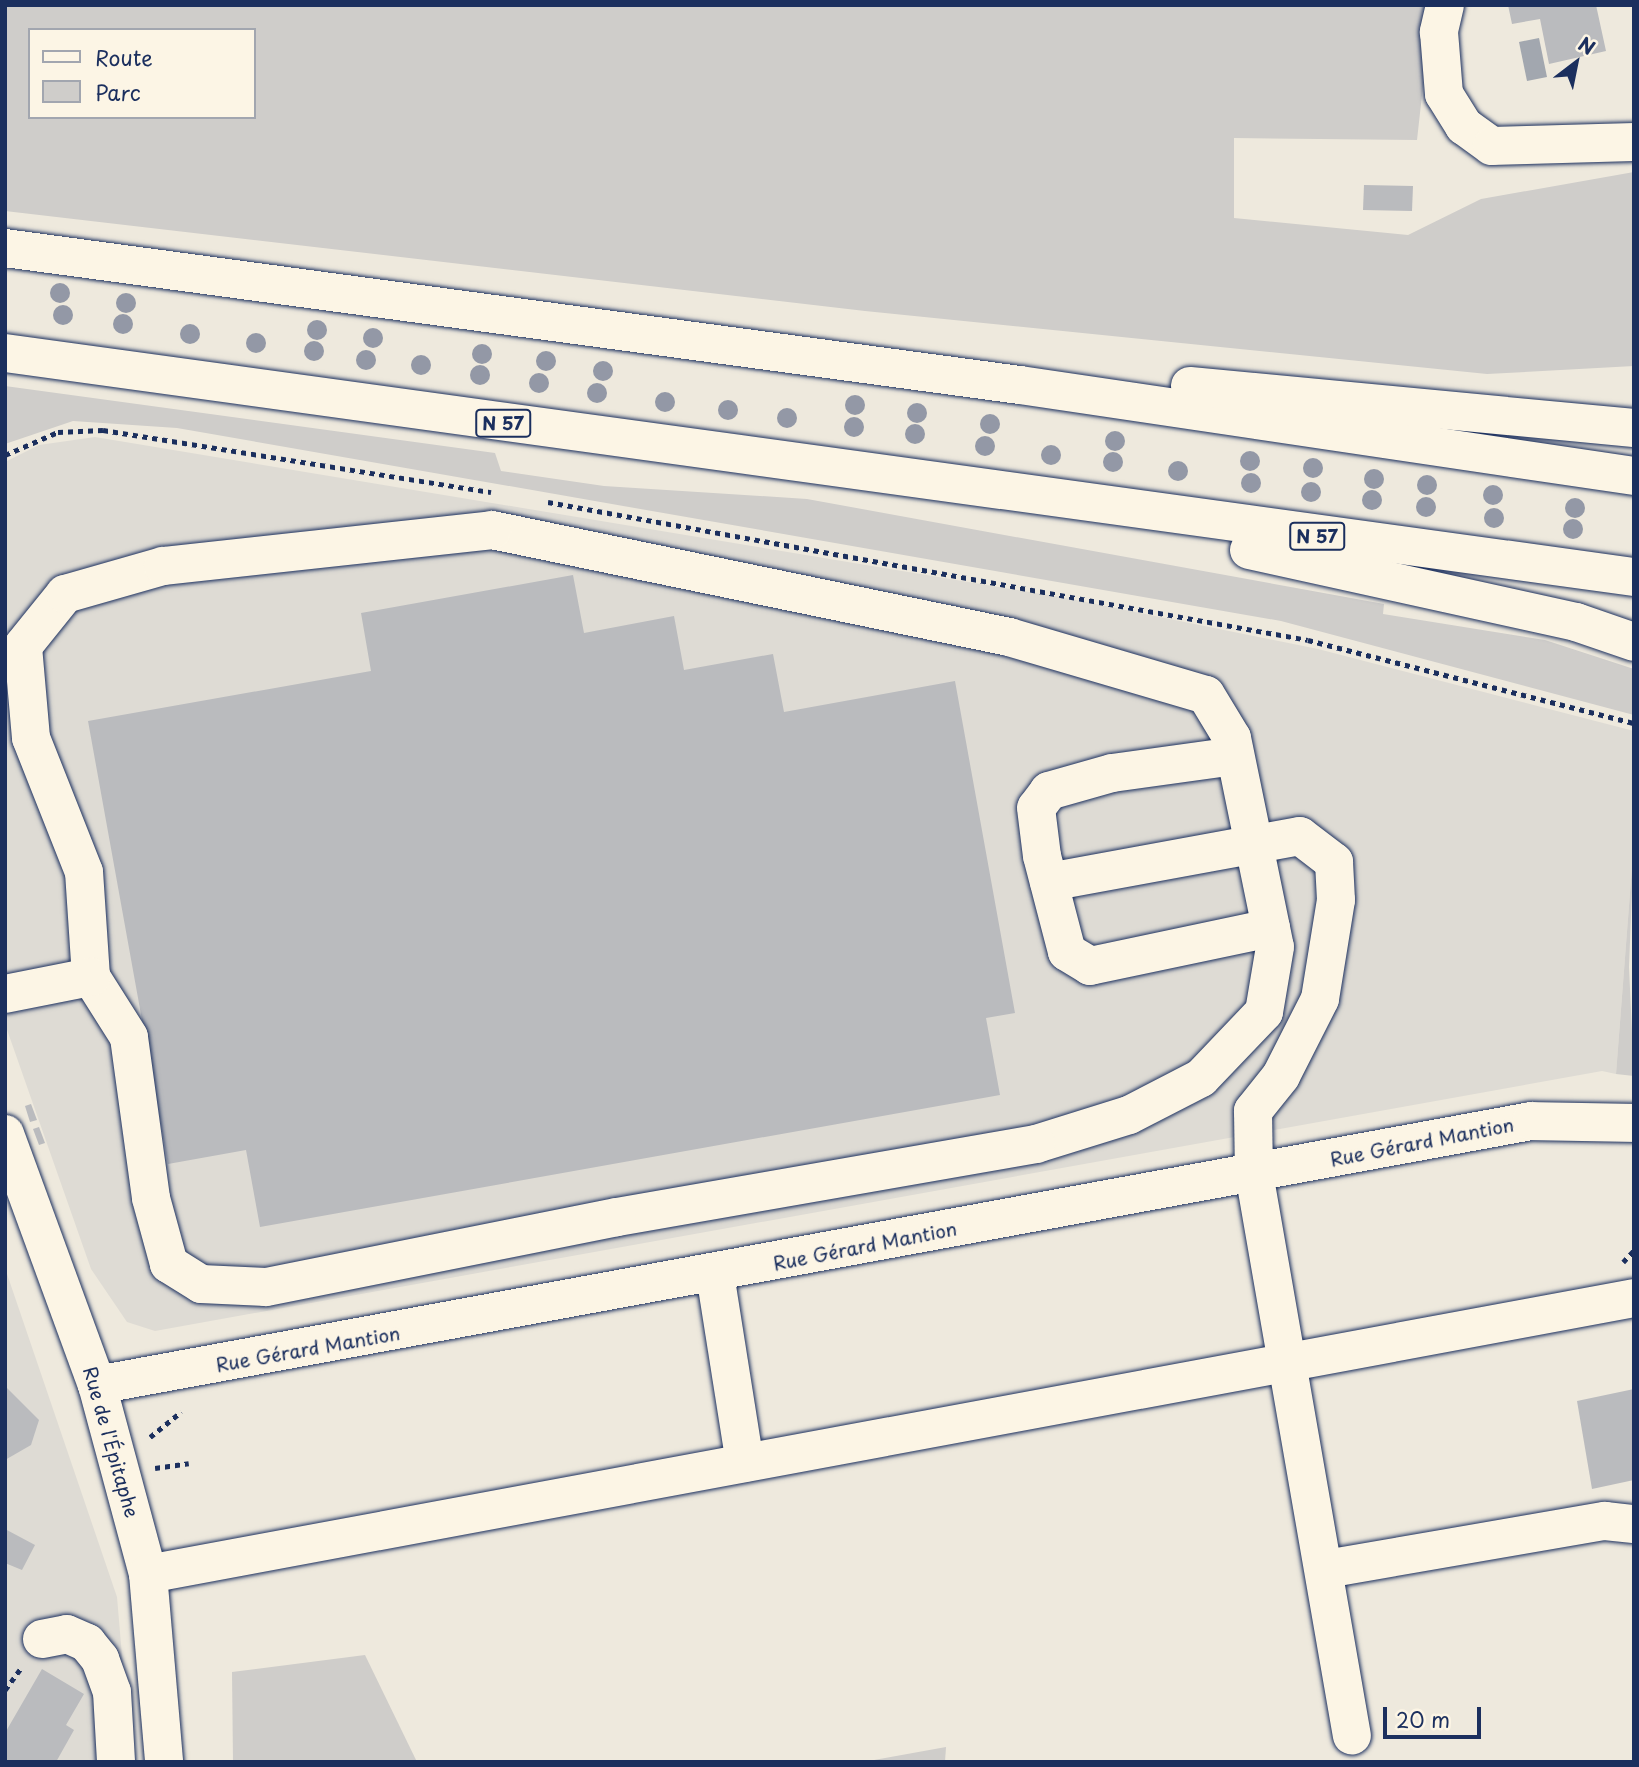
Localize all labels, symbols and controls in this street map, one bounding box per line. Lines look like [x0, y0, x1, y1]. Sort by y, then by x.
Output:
legend [28, 28, 256, 119]
north arrow [1541, 28, 1611, 98]
text: N [1573, 29, 1601, 61]
text: Route [95, 41, 153, 73]
text: Parc [95, 76, 141, 108]
road number: N 57 [475, 408, 531, 438]
road number: N 57 [1289, 522, 1345, 550]
street label: Rue Gérard Mantion [1326, 1113, 1518, 1171]
street label: Rue Gérard Mantion [769, 1217, 961, 1275]
street label: Rue Gérard Mantion [212, 1321, 404, 1377]
street label: Rue de l'Épitaphe [78, 1362, 144, 1522]
scale bar [1387, 1694, 1485, 1738]
text: 20 m [1396, 1703, 1450, 1735]

